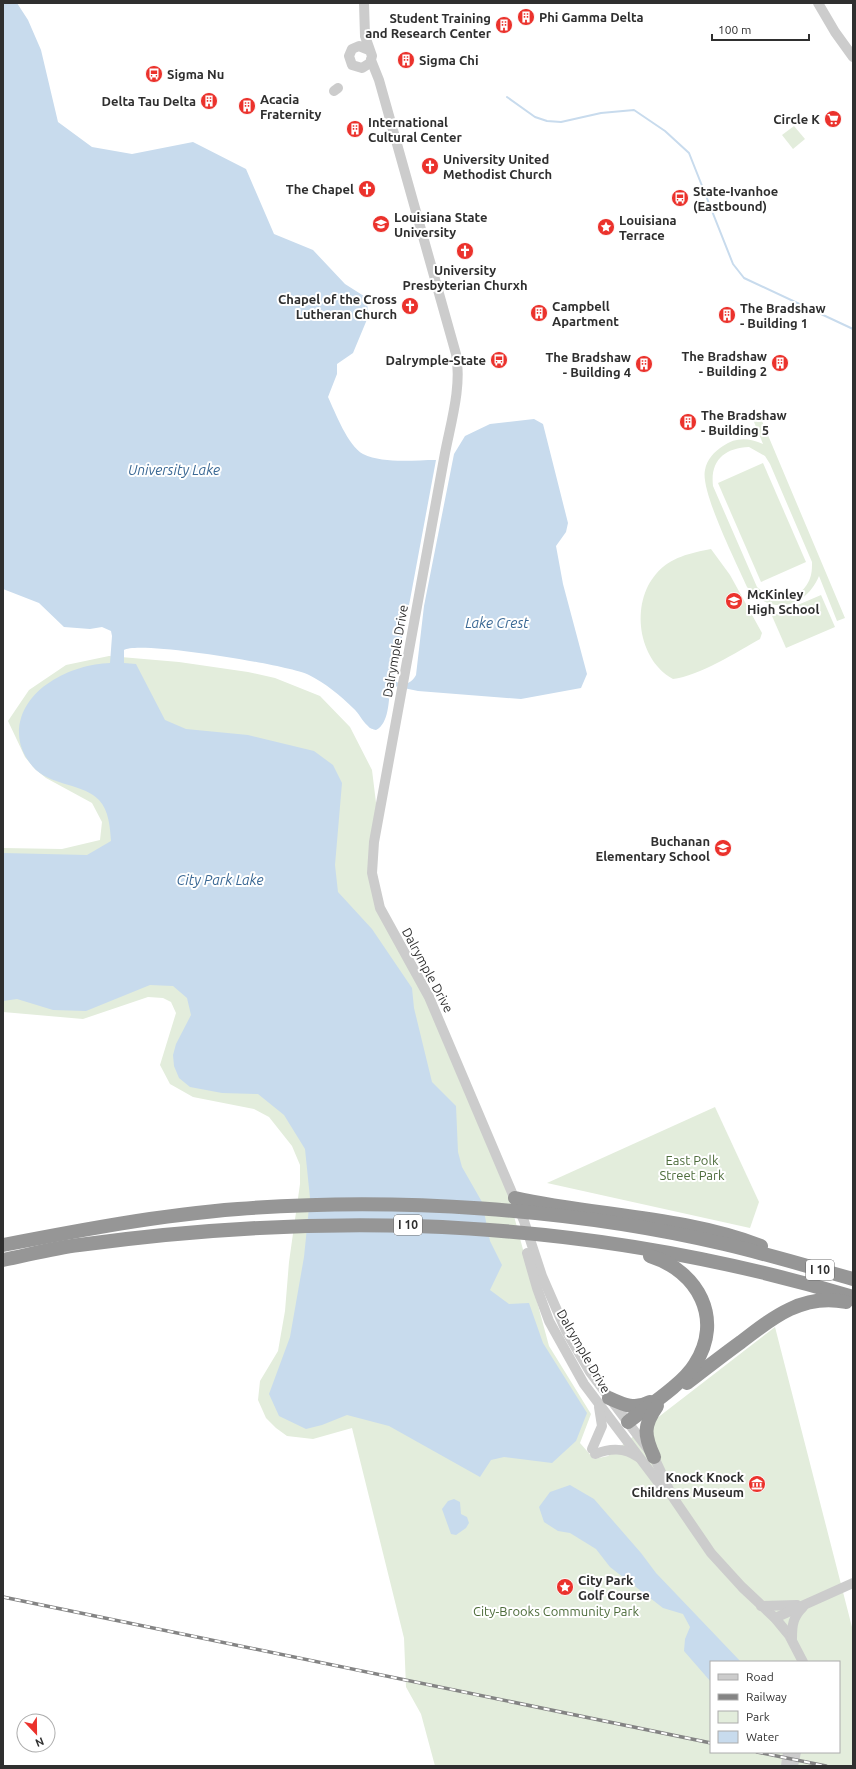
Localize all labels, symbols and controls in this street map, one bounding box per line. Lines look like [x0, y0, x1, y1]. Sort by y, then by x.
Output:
building icon: Phi Gamma Delta [516, 7, 536, 27]
place label: Phi Gamma Delta [539, 10, 644, 24]
place label: Student Training and Research Center [365, 11, 492, 40]
building icon: Student Training and Research Center [494, 15, 514, 35]
scale bar [712, 16, 809, 42]
text: 100 m [718, 23, 751, 36]
building icon: Sigma Chi [396, 50, 416, 70]
place label: Sigma Chi [419, 53, 479, 67]
bus stop icon: Sigma Nu [144, 64, 164, 84]
place label: Sigma Nu [167, 67, 224, 81]
building icon: Delta Tau Delta [199, 91, 219, 111]
place label: Acacia Fraternity [260, 92, 322, 121]
place label: Delta Tau Delta [102, 94, 196, 108]
building icon: Acacia Fraternity [237, 96, 257, 116]
supermarket icon: Circle K [823, 109, 843, 129]
place label: Circle K [773, 112, 820, 126]
place label: International Cultural Center [368, 115, 462, 144]
building icon: International Cultural Center [345, 119, 365, 139]
place label: University United Methodist Church [443, 152, 552, 181]
church icon: University United Methodist Church [420, 156, 440, 176]
church icon: The Chapel [357, 179, 377, 199]
place label: The Chapel [286, 182, 354, 196]
place label: State-Ivanhoe (Eastbound) [693, 184, 778, 214]
bus stop icon: State-Ivanhoe (Eastbound) [670, 188, 690, 208]
place label: Louisiana State University [394, 210, 487, 239]
place label: Louisiana Terrace [619, 213, 677, 242]
school or university icon: Louisiana State University [371, 214, 391, 234]
place icon: Louisiana Terrace [596, 217, 616, 237]
church icon: University Presbyterian Churxh [455, 241, 475, 261]
place label: University Presbyterian Churxh [403, 263, 528, 292]
place label: Chapel of the Cross Lutheran Church [278, 292, 397, 321]
church icon: Chapel of the Cross Lutheran Church [400, 296, 420, 316]
place label: Campbell Apartment [552, 299, 619, 328]
place label: The Bradshaw - Building 1 [740, 301, 826, 330]
building icon: Campbell Apartment [529, 303, 549, 323]
building icon: The Bradshaw - Building 1 [717, 305, 737, 325]
place label: The Bradshaw - Building 2 [681, 349, 767, 378]
bus stop icon: Dalrymple-State [489, 350, 509, 370]
place label: The Bradshaw - Building 4 [545, 350, 631, 379]
place label: Dalrymple-State [386, 353, 486, 367]
building icon: The Bradshaw - Building 2 [770, 353, 790, 373]
building icon: The Bradshaw - Building 4 [634, 354, 654, 374]
place label: The Bradshaw - Building 5 [701, 408, 787, 437]
building icon: The Bradshaw - Building 5 [678, 412, 698, 432]
water label: University Lake [128, 462, 220, 478]
place label: McKinley High School [747, 587, 819, 616]
school or university icon: McKinley High School [724, 591, 744, 611]
street label: Dalrymple Drive [380, 604, 410, 698]
water label: Lake Crest [465, 615, 529, 631]
place label: Buchanan Elementary School [595, 834, 710, 863]
school or university icon: Buchanan Elementary School [713, 838, 733, 858]
water label: City Park Lake [177, 872, 263, 888]
street label: Dalrymple Drive [400, 925, 456, 1015]
park label: East Polk Street Park [659, 1153, 725, 1182]
road number: I 10 [394, 1215, 422, 1235]
road number: I 10 [806, 1260, 834, 1280]
street label: Dalrymple Drive [554, 1307, 614, 1395]
place label: Knock Knock Childrens Museum [632, 1470, 745, 1499]
museum icon: Knock Knock Childrens Museum [747, 1474, 767, 1494]
place label: City Park Golf Course [578, 1573, 650, 1602]
place icon: City Park Golf Course [555, 1577, 575, 1597]
park label: City-Brooks Community Park [473, 1604, 639, 1618]
legend [710, 1661, 840, 1753]
text: Road [746, 1670, 774, 1683]
text: Railway [746, 1690, 787, 1703]
text: Park [746, 1710, 770, 1723]
north arrow [16, 1713, 56, 1753]
text: Water [746, 1730, 779, 1743]
text: N [34, 1735, 46, 1749]

